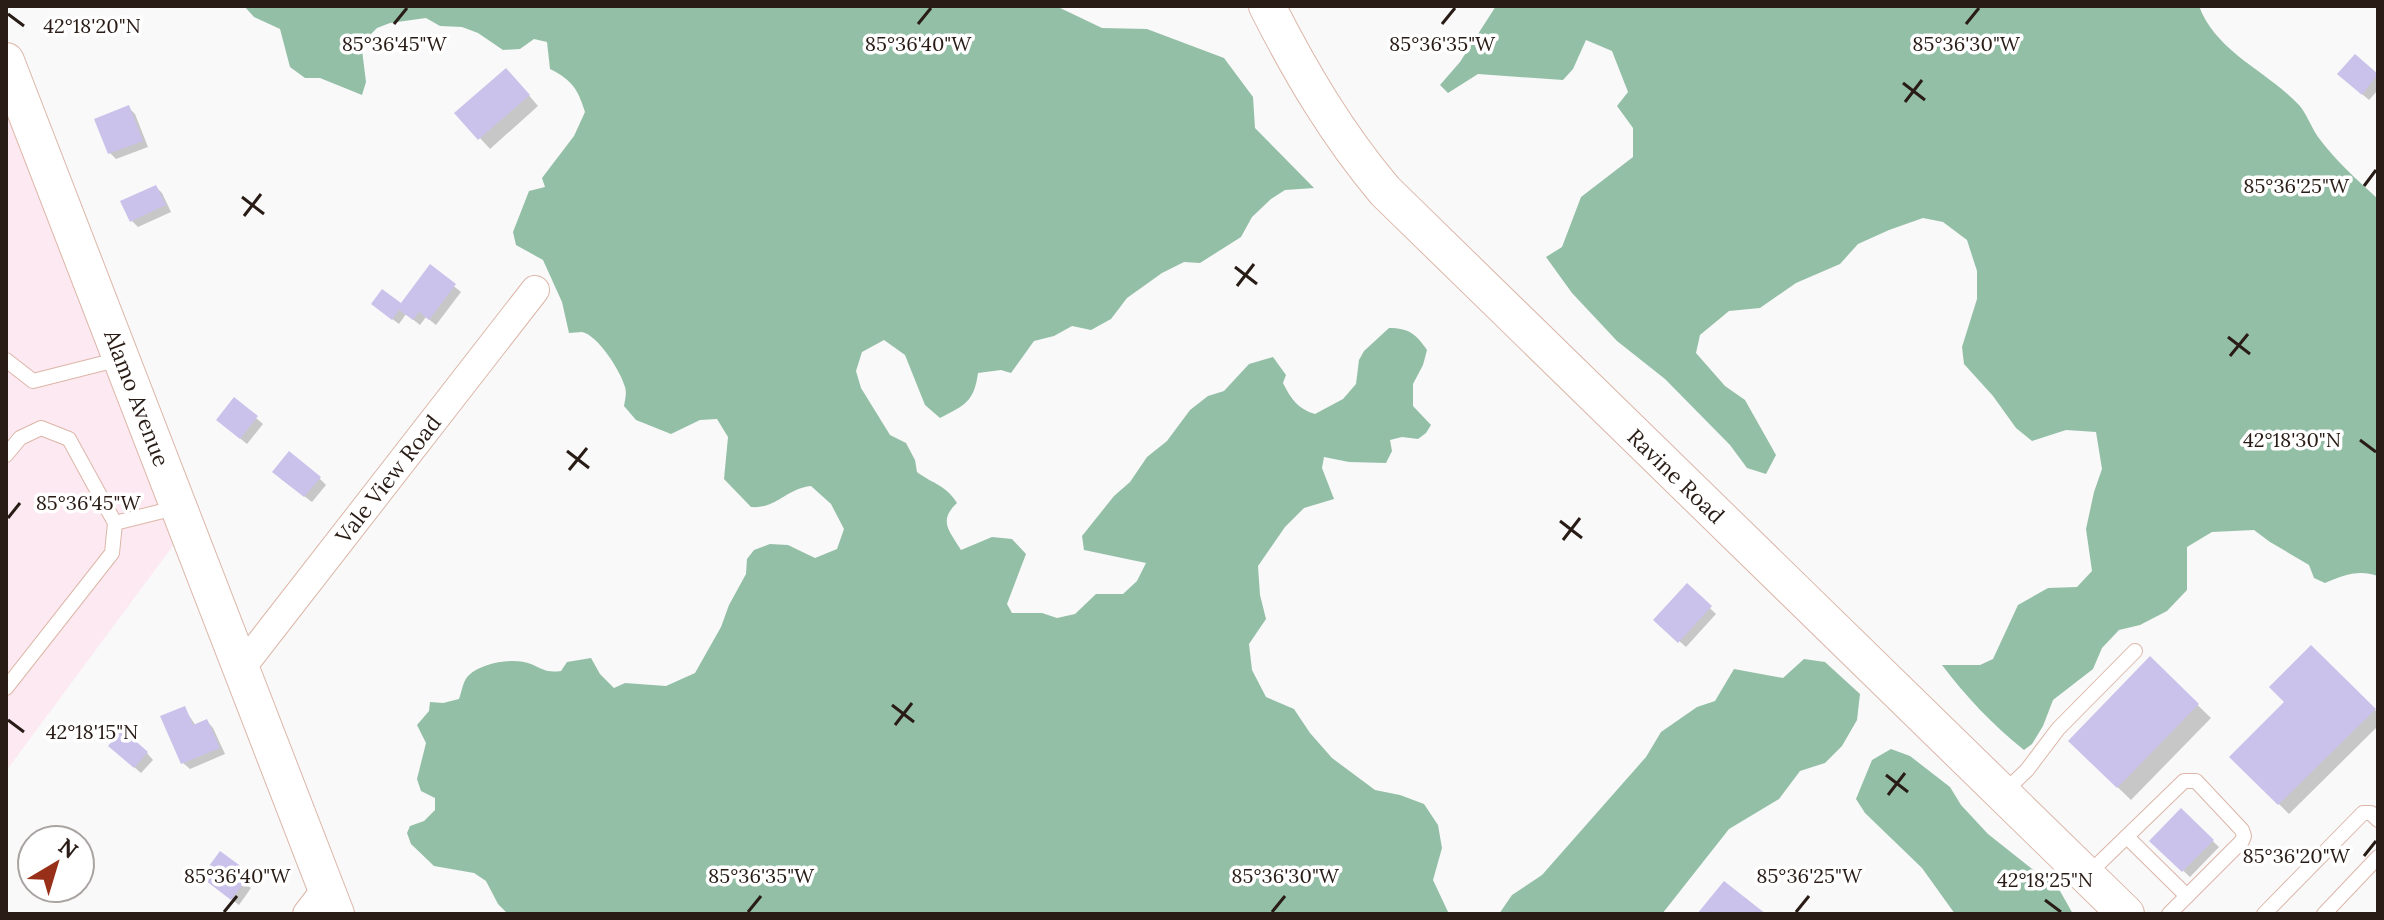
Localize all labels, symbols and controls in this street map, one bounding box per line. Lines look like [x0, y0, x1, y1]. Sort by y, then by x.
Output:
text: 42°18'20"N [43, 13, 141, 38]
text: 85°36'45"W [342, 31, 447, 56]
text: 85°36'40"W [865, 31, 972, 56]
text: 85°36'35"W [1389, 31, 1496, 56]
text: 85°36'30"W [1912, 31, 2021, 56]
text: 85°36'25"W [2243, 173, 2350, 198]
street label: Alamo Avenue [98, 325, 176, 470]
street label: Vale View Road [329, 409, 447, 550]
street label: Ravine Road [1622, 423, 1730, 529]
text: 42°18'30"N [2243, 427, 2341, 452]
text: 85°36'45"W [36, 490, 141, 515]
text: 42°18'15"N [46, 719, 138, 744]
north arrow [16, 824, 96, 904]
text: N [53, 832, 84, 865]
text: 85°36'20"W [2242, 843, 2351, 868]
text: 85°36'40"W [184, 863, 291, 888]
text: 85°36'35"W [708, 863, 815, 888]
text: 85°36'30"W [1231, 863, 1340, 888]
text: 85°36'25"W [1756, 863, 1863, 888]
text: 42°18'25"N [1997, 867, 2093, 892]

